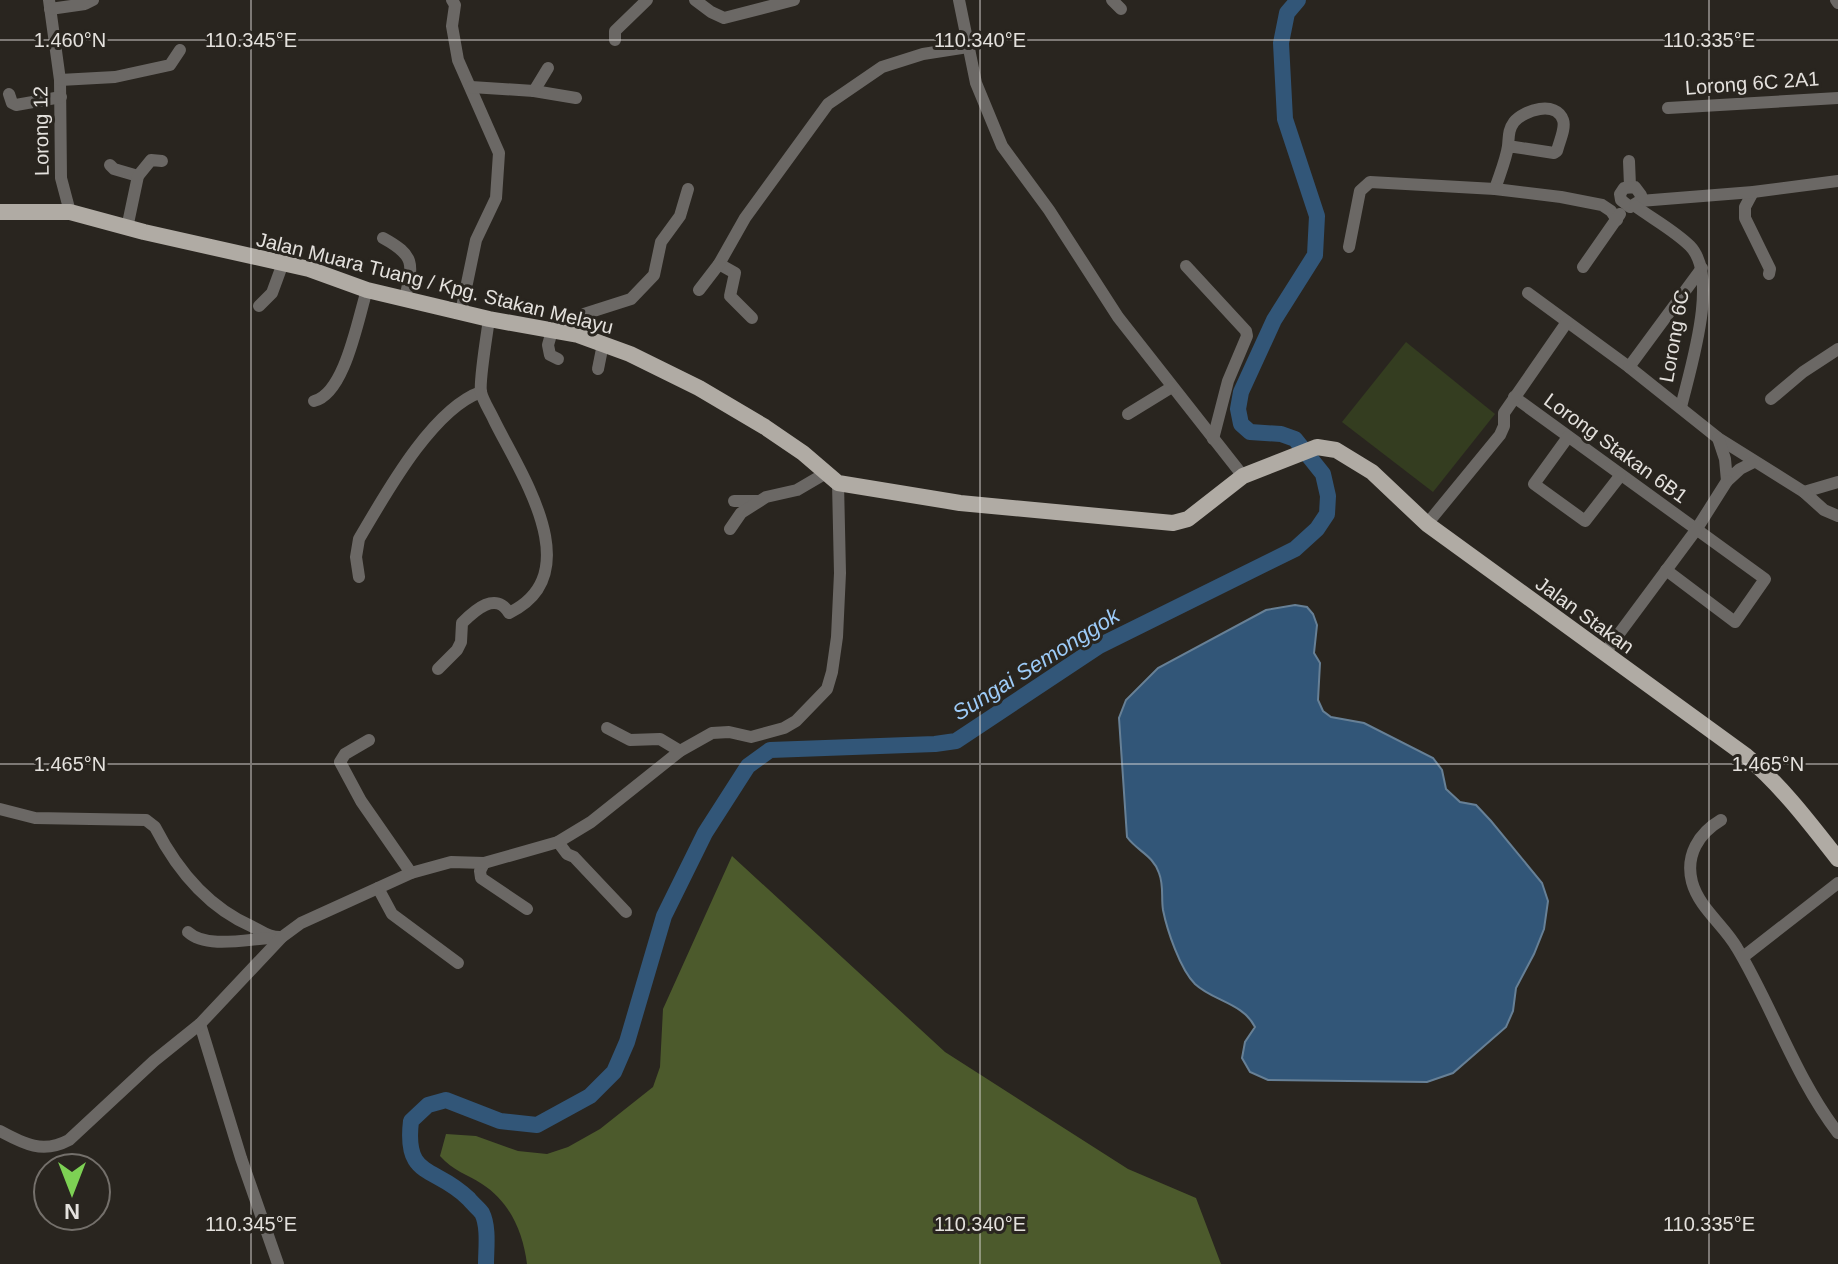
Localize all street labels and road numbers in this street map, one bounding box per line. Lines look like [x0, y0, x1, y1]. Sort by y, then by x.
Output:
street label: Lorong 6C 2A1 [1684, 67, 1820, 99]
street label: Lorong 12 [29, 86, 53, 176]
street label: Jalan Muara Tuang / Kpg. Stakan Melayu [254, 228, 616, 338]
street label: Lorong 6C [1655, 288, 1693, 384]
street label: Lorong Stakan 6B1 [1540, 389, 1692, 507]
street label: Jalan Stakan [1532, 572, 1638, 658]

